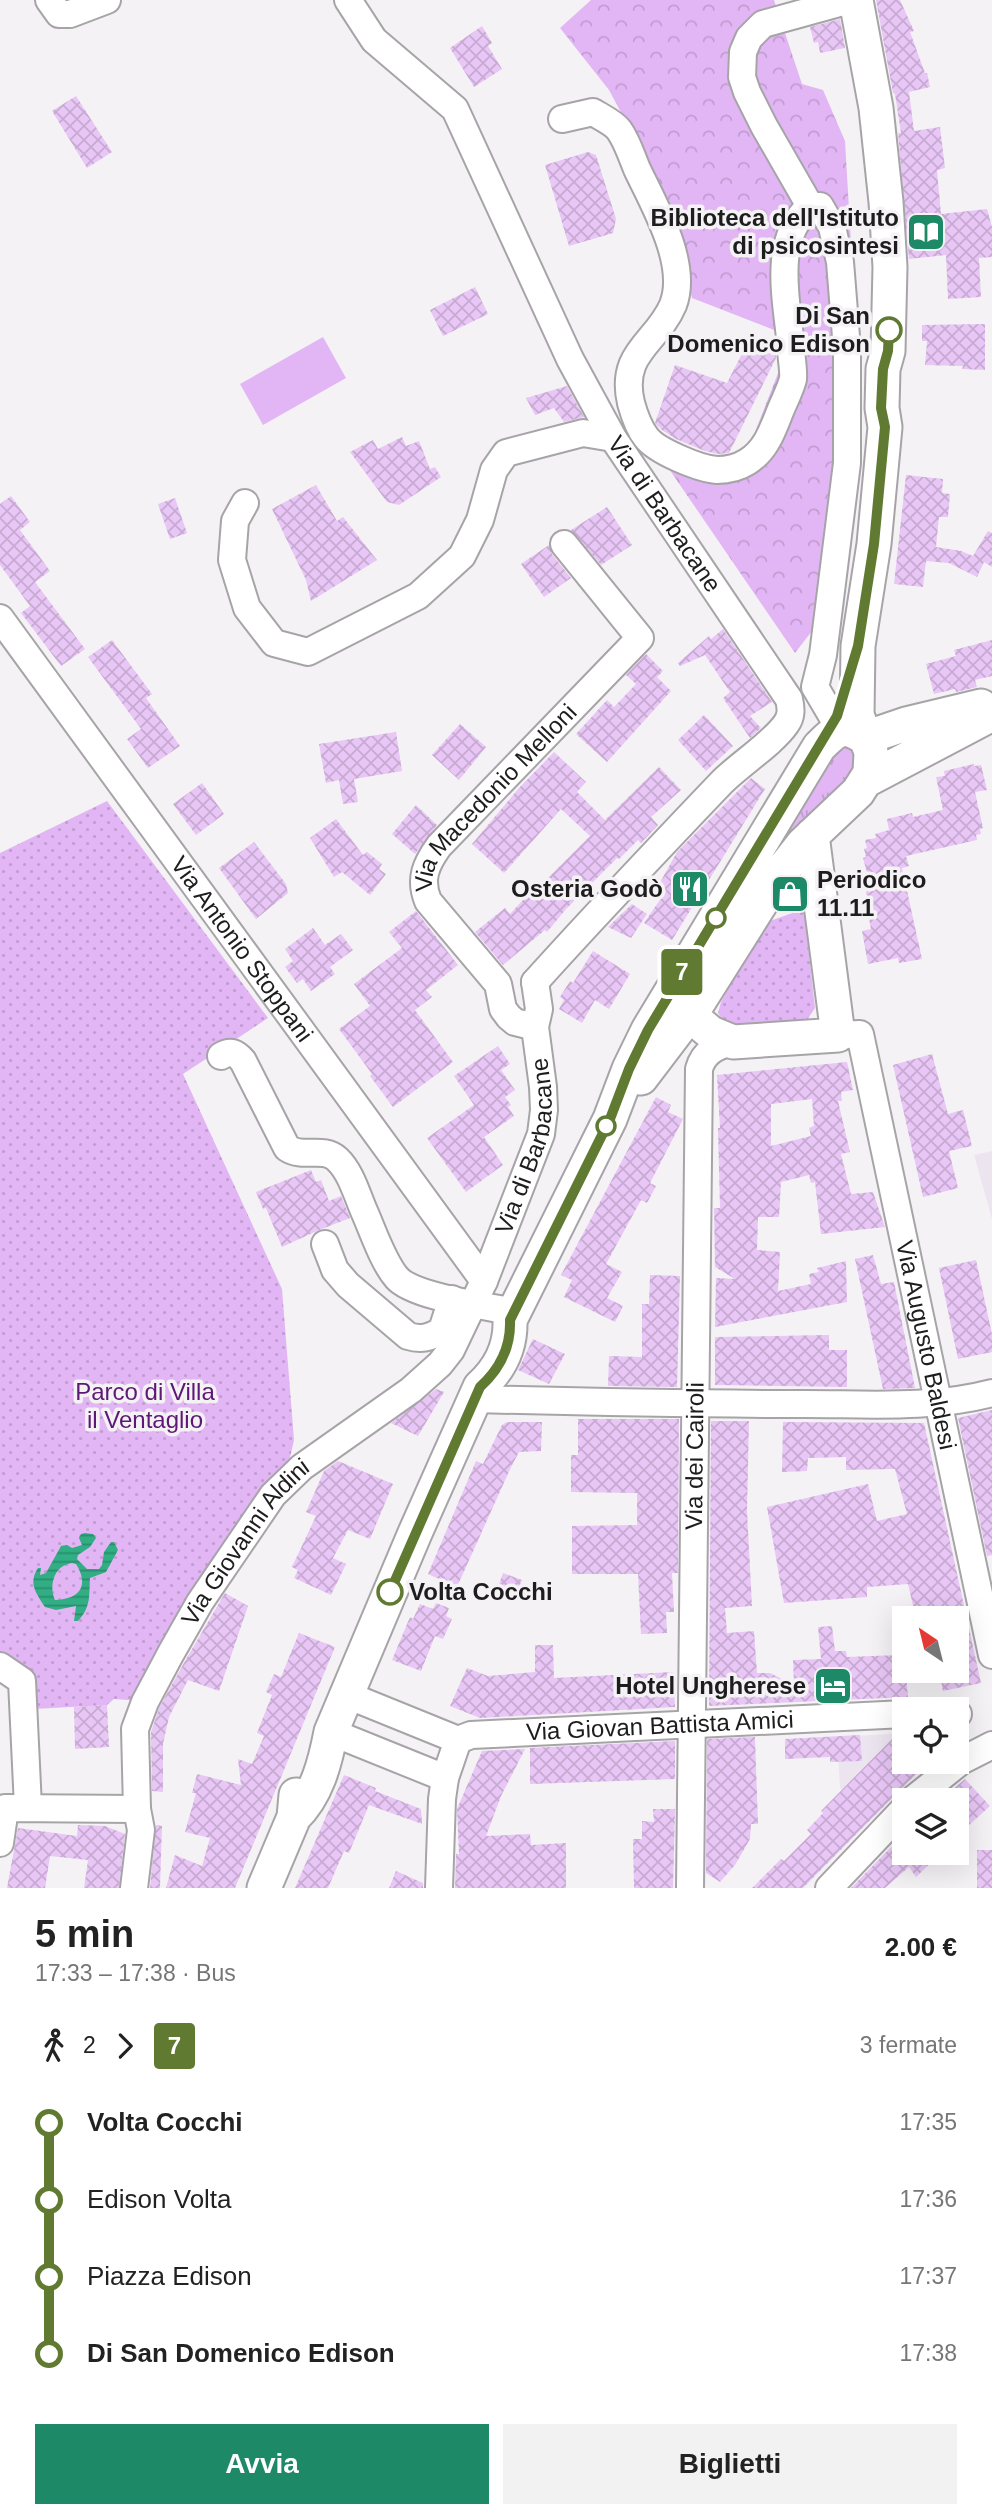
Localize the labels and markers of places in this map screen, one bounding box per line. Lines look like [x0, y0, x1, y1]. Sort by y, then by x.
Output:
place label: Biblioteca dell'Istituto di psicosintesi [651, 204, 899, 259]
library icon: Biblioteca dell'Istituto di psicosintesi [905, 211, 947, 253]
place label: Di San Domenico Edison [667, 302, 870, 357]
marker: Di San Domenico Edison [876, 317, 902, 343]
place label: Periodico 11.11 [817, 866, 926, 921]
restaurant icon: Osteria Godò [669, 868, 711, 910]
shop icon: Periodico 11.11 [769, 873, 811, 915]
place label: Osteria Godò [511, 875, 663, 902]
unlabelled marker [706, 908, 726, 928]
unlabelled marker [596, 1116, 616, 1136]
place label: Volta Cocchi [409, 1578, 553, 1605]
marker: Volta Cocchi [377, 1579, 403, 1605]
hotel icon: Hotel Ungherese [812, 1665, 854, 1707]
place label: Hotel Ungherese [615, 1672, 806, 1699]

